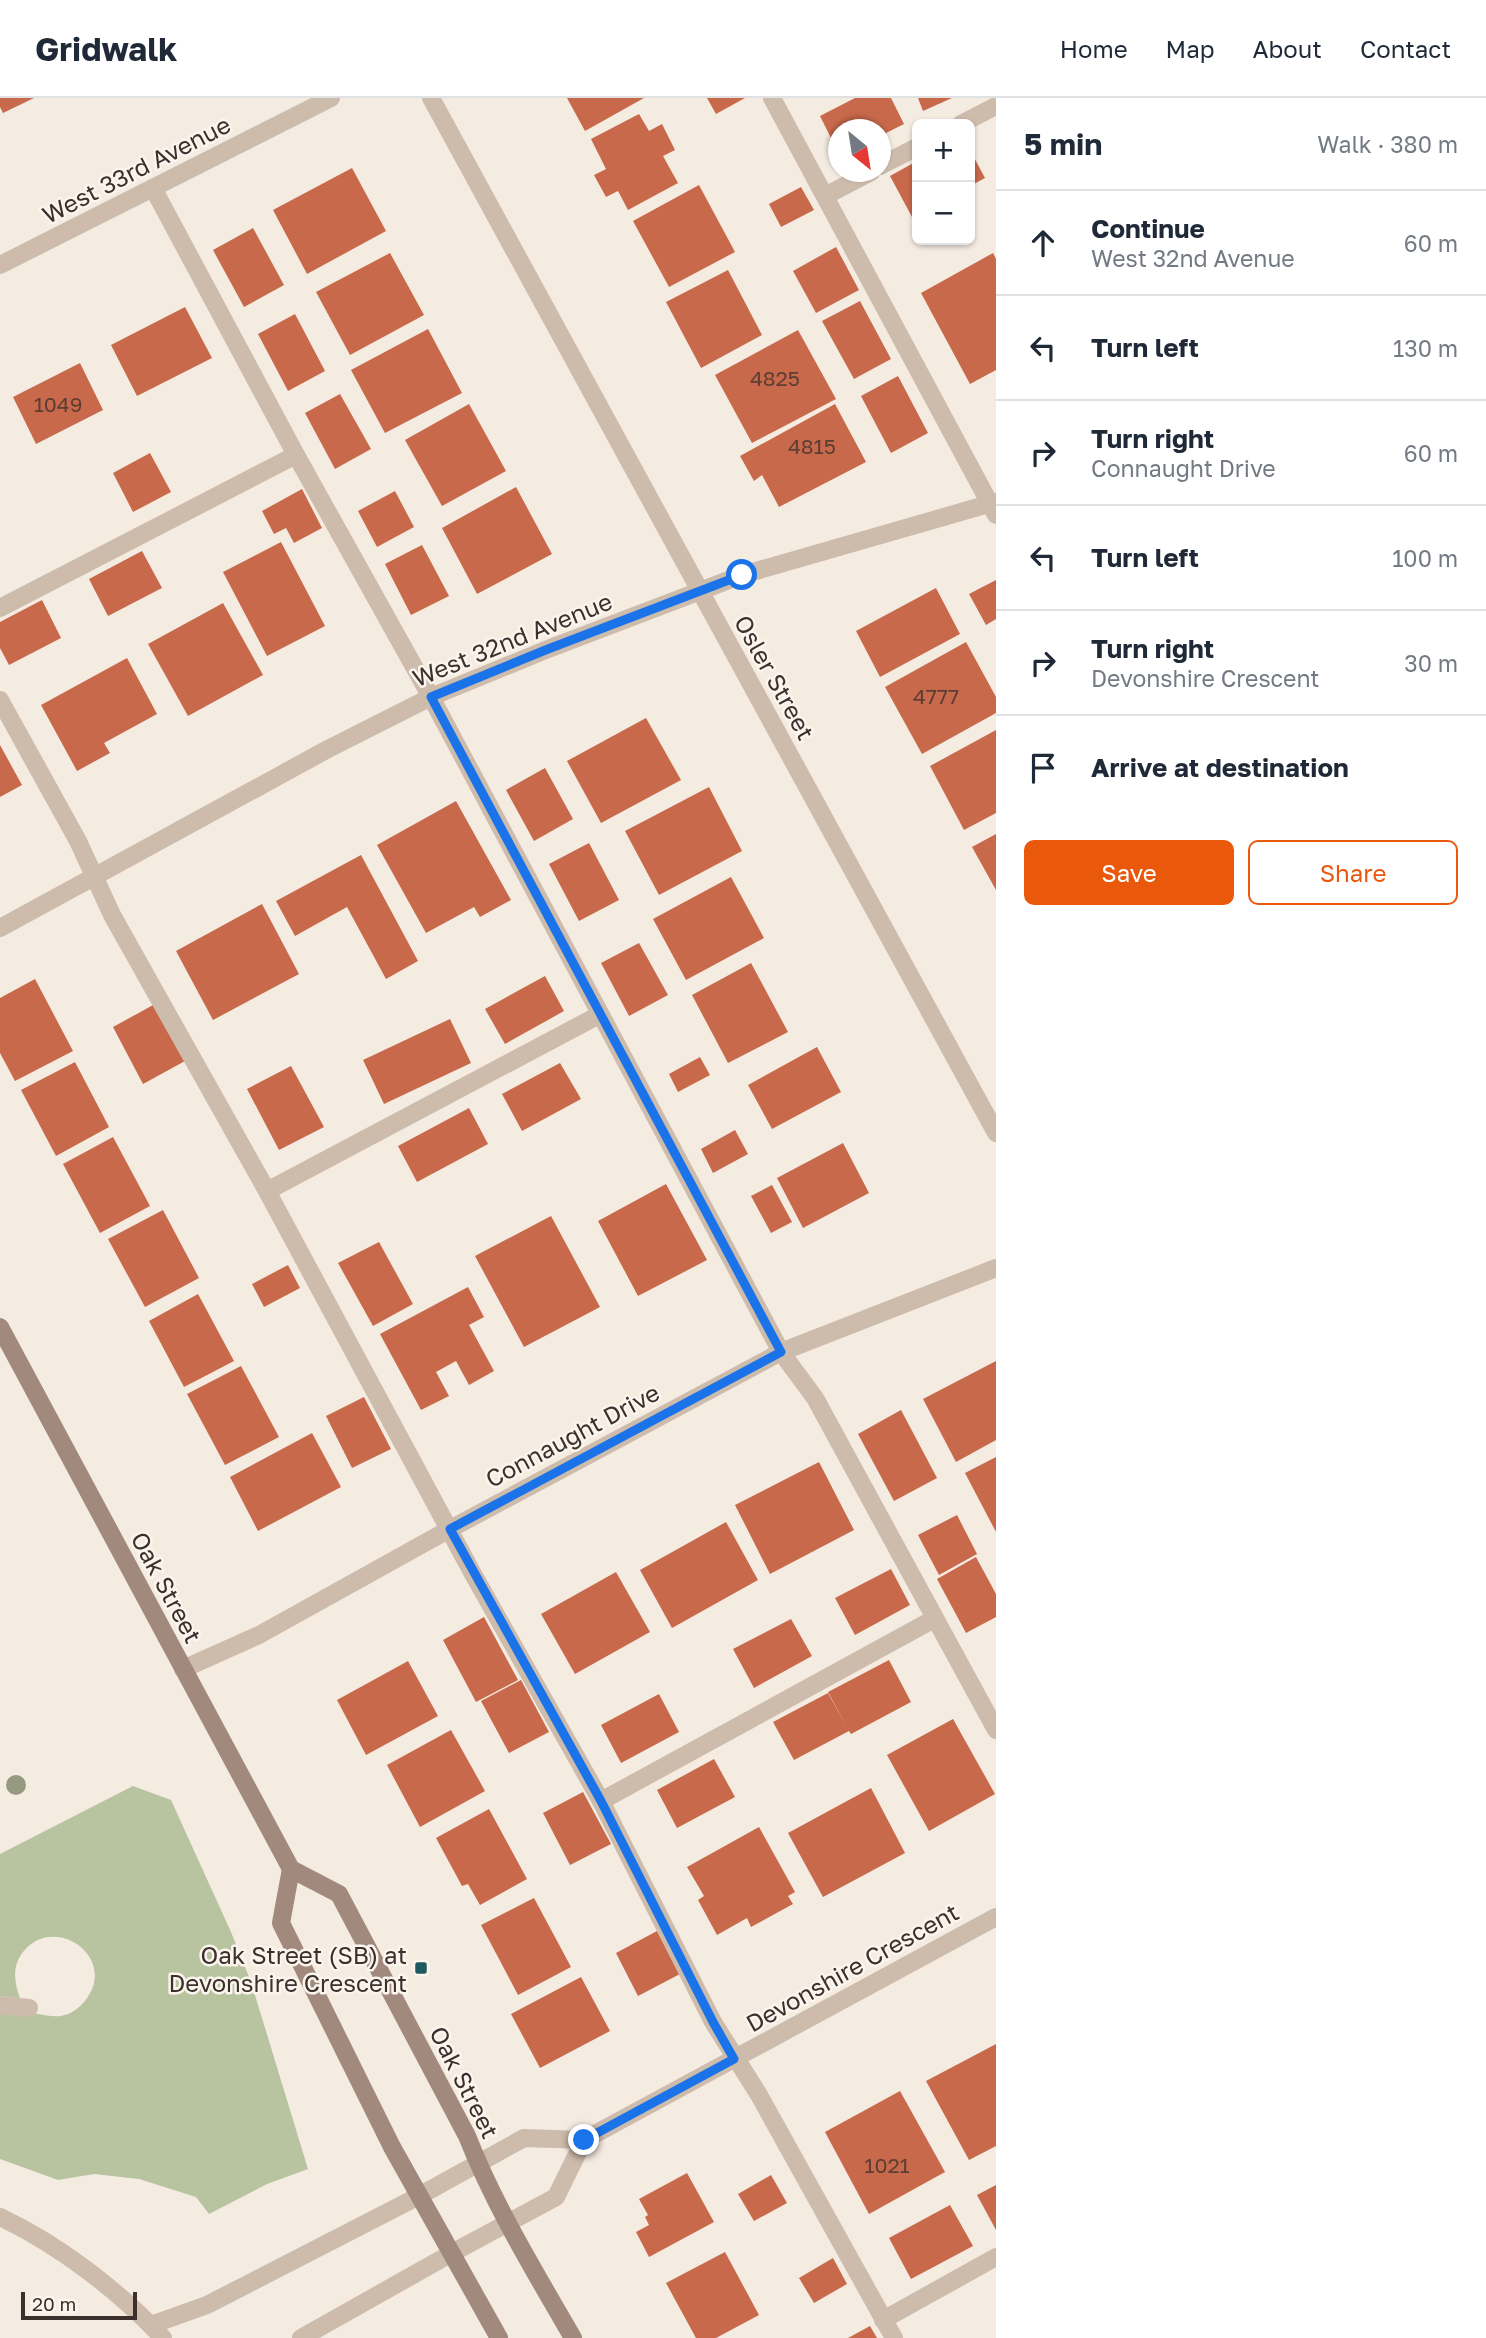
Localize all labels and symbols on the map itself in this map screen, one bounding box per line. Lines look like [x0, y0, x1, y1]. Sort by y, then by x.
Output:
street label: West 33rd Avenue [37, 109, 235, 229]
north arrow [828, 119, 891, 182]
house number: 4825 [750, 365, 800, 391]
house number: 1049 [34, 391, 82, 417]
house number: 4815 [788, 433, 836, 459]
route start [726, 559, 757, 590]
street label: West 32nd Avenue [408, 586, 616, 692]
street label: Osler Street [729, 610, 821, 744]
house number: 4777 [913, 683, 959, 709]
street label: Connaught Drive [480, 1377, 664, 1493]
street label: Oak Street [126, 1526, 208, 1648]
street label: Devonshire Crescent [741, 1897, 963, 2037]
place label: Oak Street (SB) at Devonshire Crescent [168, 1940, 407, 1997]
marker: Oak Street (SB) at Devonshire Crescent [413, 1960, 429, 1976]
street label: Oak Street [424, 2021, 506, 2143]
route end [568, 2124, 599, 2155]
house number: 1021 [864, 2152, 910, 2178]
scale bar [21, 2289, 136, 2321]

